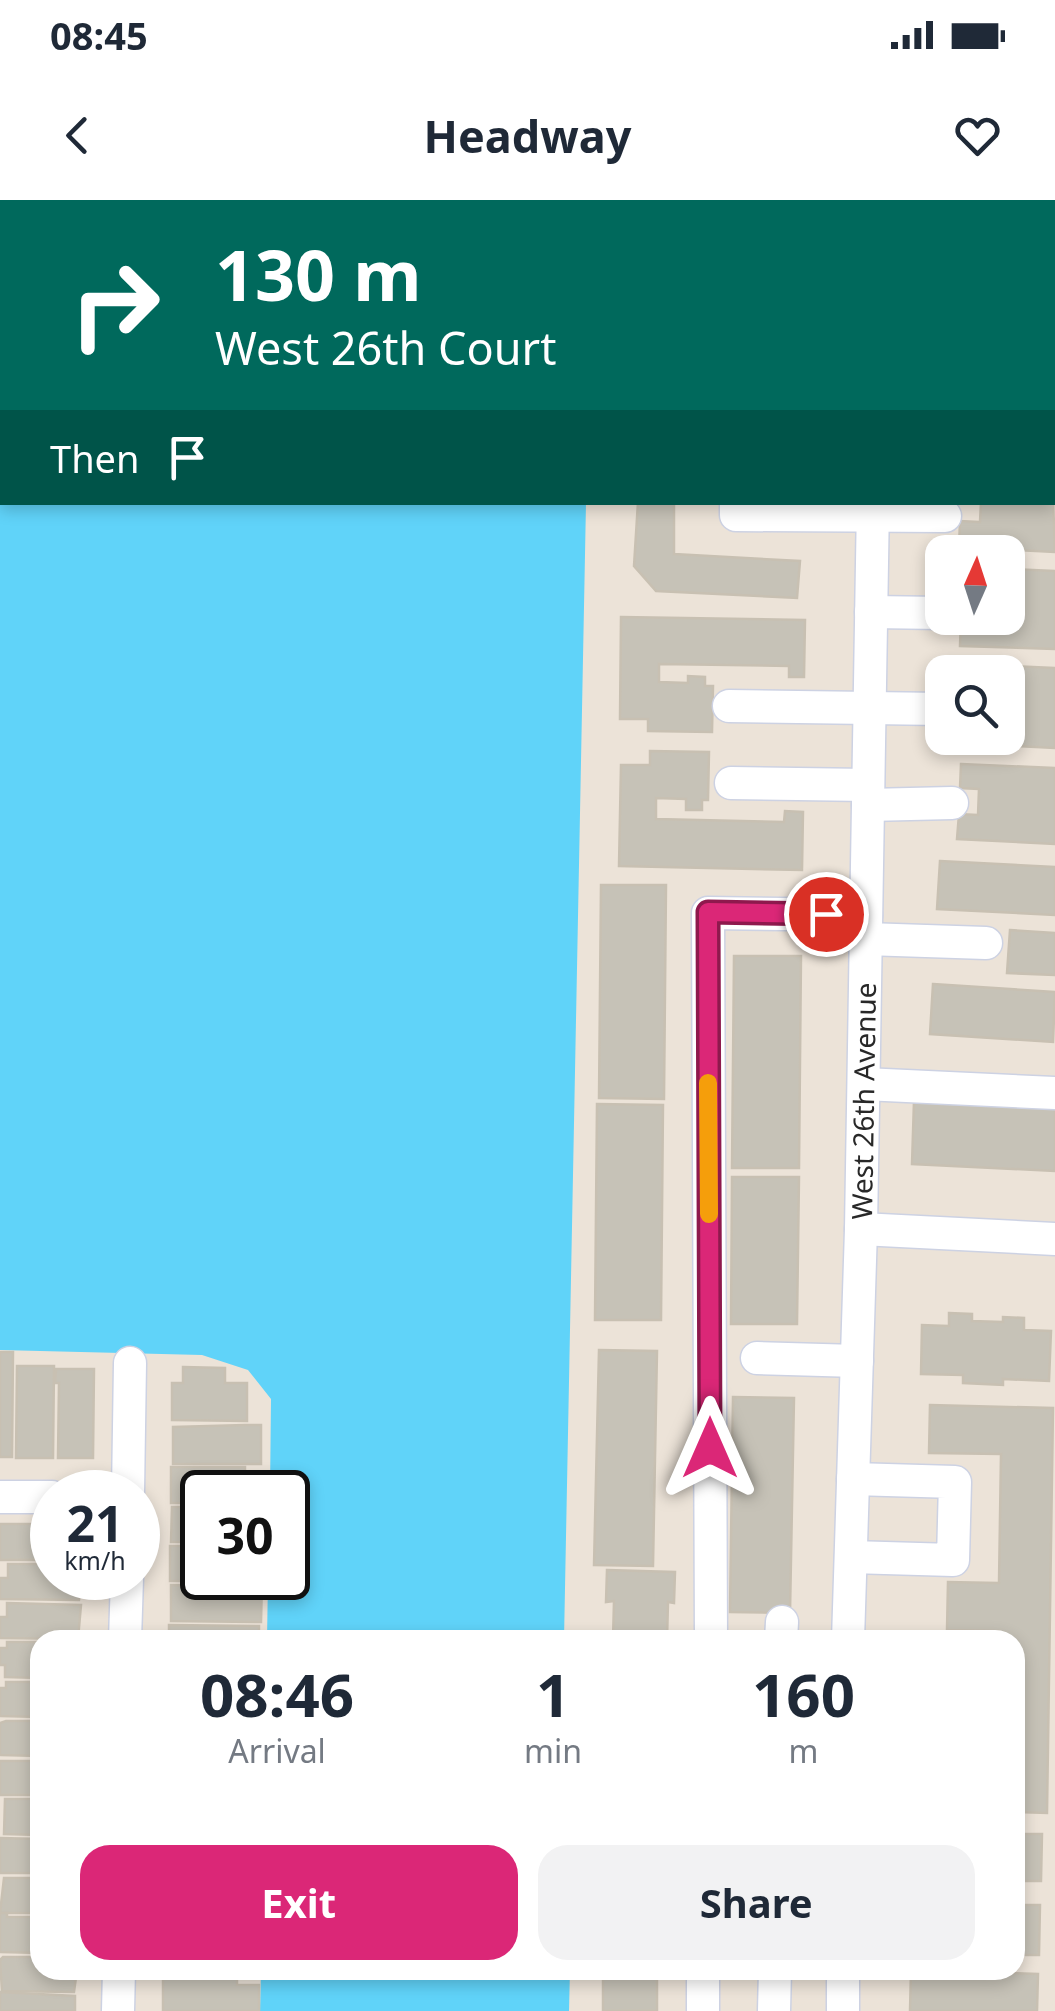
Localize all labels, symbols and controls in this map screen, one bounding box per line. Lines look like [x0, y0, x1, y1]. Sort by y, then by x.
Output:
text: 08:45 [50, 9, 148, 61]
text: Headway [424, 105, 631, 166]
icon: back [50, 108, 105, 163]
icon: heart [950, 108, 1005, 163]
text: 130 m [215, 226, 422, 322]
icon: right [50, 240, 180, 370]
text: West 26th Court [215, 317, 556, 378]
icon: arrive [160, 430, 215, 485]
text: Then [50, 432, 140, 484]
north arrow [925, 535, 1025, 635]
map controls [925, 535, 1025, 755]
button: search [925, 655, 1025, 755]
pin [784, 872, 869, 957]
icon: arrive [799, 887, 854, 942]
street label: West 26th Avenue [842, 982, 884, 1220]
position arrow [658, 1396, 762, 1500]
speed limit sign: 30 [180, 1470, 310, 1600]
text: 21 [66, 1489, 124, 1557]
text: km/h [64, 1543, 126, 1577]
text: 08:46 [200, 1653, 354, 1735]
text: 1 [536, 1653, 570, 1735]
text: 160 [752, 1653, 855, 1735]
text: Arrival [228, 1729, 326, 1772]
text: min [524, 1729, 582, 1772]
text: m [789, 1729, 818, 1772]
button: Exit [80, 1845, 518, 1960]
button: Share [538, 1845, 975, 1960]

